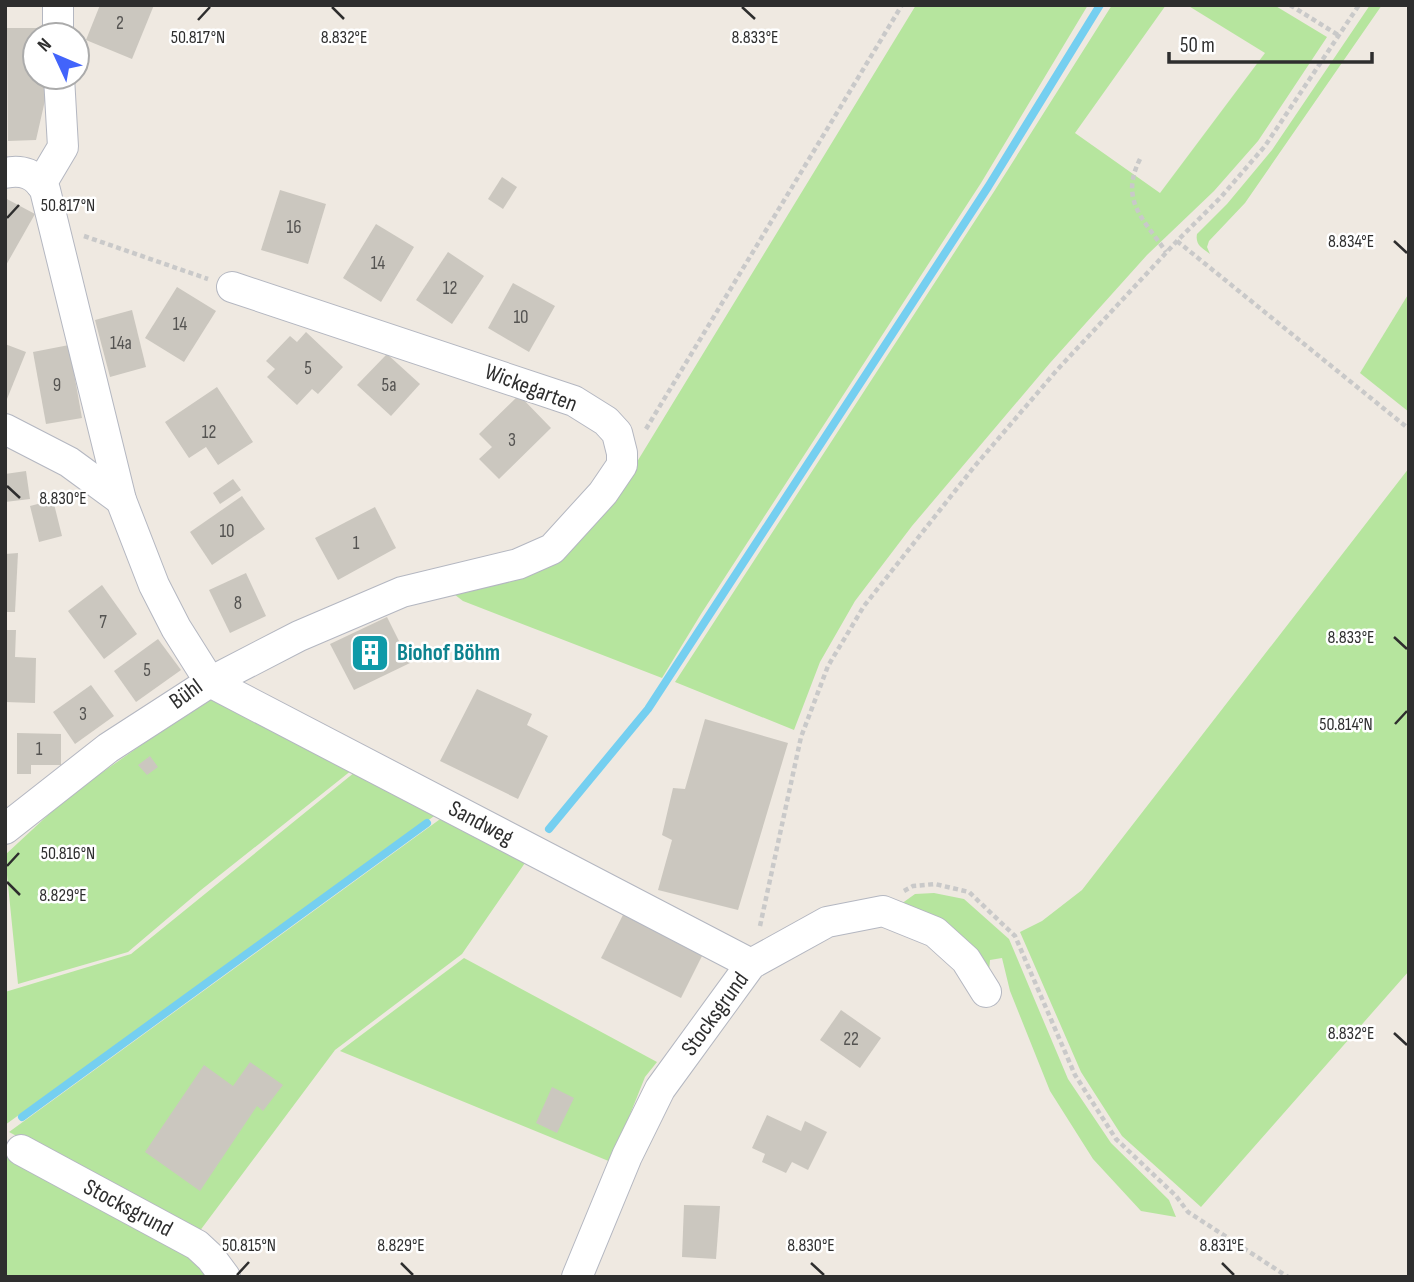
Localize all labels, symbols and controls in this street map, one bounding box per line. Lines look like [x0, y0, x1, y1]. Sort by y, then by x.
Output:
house number: 2 [116, 12, 124, 35]
north arrow [21, 21, 91, 91]
scale bar [1169, 21, 1372, 65]
text: 50.817°N [171, 27, 225, 48]
text: 8.832°E [321, 27, 367, 48]
text: 8.833°E [732, 27, 778, 48]
text: 50 m [1180, 33, 1215, 58]
text: N [33, 34, 57, 57]
text: 50.817°N [41, 195, 95, 216]
house number: 16 [287, 216, 301, 239]
text: 8.834°E [1328, 231, 1374, 252]
house number: 14 [371, 252, 385, 275]
house number: 12 [443, 277, 457, 300]
house number: 10 [513, 306, 529, 329]
house number: 14 [173, 313, 187, 336]
house number: 14a [110, 332, 132, 355]
house number: 5 [304, 357, 312, 380]
street label: Wickegarten [481, 358, 581, 418]
house number: 9 [53, 374, 61, 397]
house number: 5a [382, 374, 396, 397]
house number: 12 [202, 421, 216, 444]
house number: 3 [508, 429, 516, 452]
text: 8.830°E [39, 488, 87, 509]
house number: 10 [219, 520, 235, 543]
house number: 1 [353, 532, 360, 555]
house number: 8 [234, 592, 242, 615]
house number: 7 [99, 611, 107, 634]
text: 8.833°E [1328, 627, 1374, 648]
building icon: Biohof Böhm [349, 632, 391, 674]
place label: Biohof Böhm [397, 639, 500, 667]
house number: 5 [143, 659, 151, 682]
street label: Bühl [164, 673, 208, 715]
house number: 3 [79, 703, 87, 726]
text: 50.814°N [1319, 714, 1373, 735]
house number: 1 [36, 738, 43, 761]
street label: Sandweg [444, 794, 518, 852]
text: 50.816°N [41, 843, 95, 864]
text: 8.829°E [39, 885, 87, 906]
street label: Stocksgrund [675, 967, 755, 1061]
text: 8.832°E [1328, 1023, 1374, 1044]
house number: 22 [843, 1028, 859, 1051]
street label: Stocksgrund [79, 1173, 177, 1243]
text: 50.815°N [222, 1235, 276, 1256]
text: 8.829°E [377, 1235, 425, 1256]
text: 8.830°E [787, 1235, 835, 1256]
text: 8.831°E [1200, 1235, 1244, 1256]

